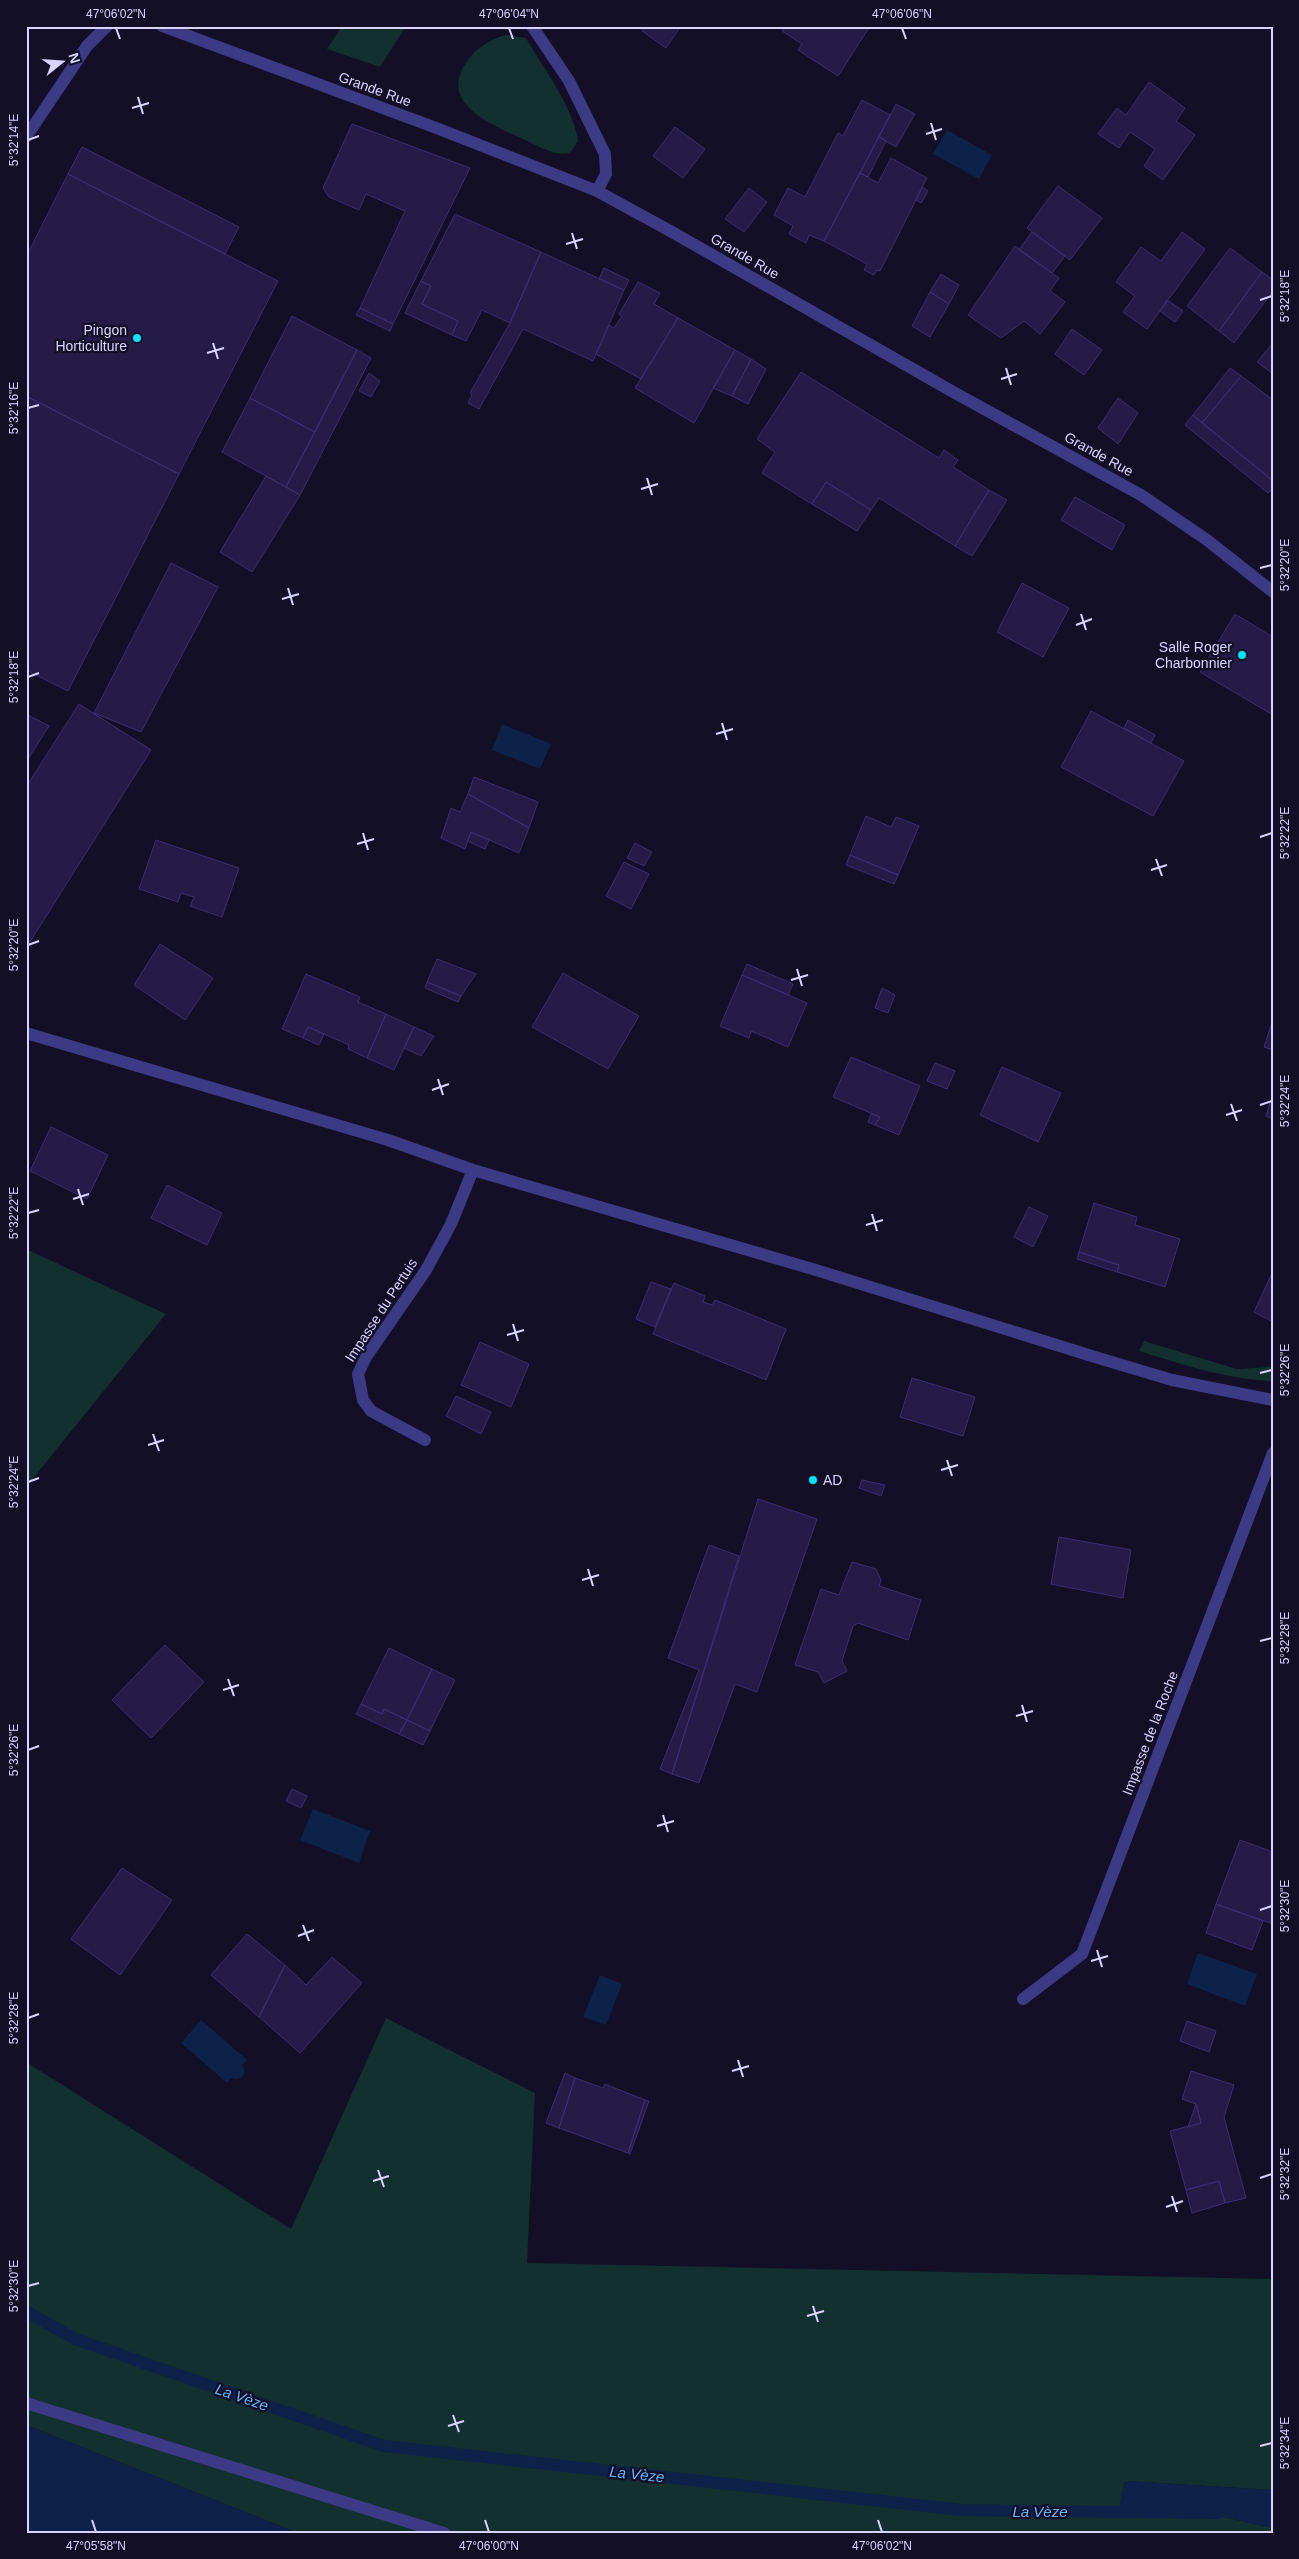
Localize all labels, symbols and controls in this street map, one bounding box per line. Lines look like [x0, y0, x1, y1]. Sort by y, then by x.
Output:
text: 47°06'02"N [86, 7, 146, 21]
text: 47°06'04"N [479, 7, 539, 21]
text: 47°06'06"N [872, 7, 932, 21]
north arrow [38, 38, 88, 88]
text: N [65, 51, 84, 65]
street label: Grande Rue [336, 68, 414, 110]
text: 5°32'14"E [7, 114, 21, 166]
street label: Grande Rue [708, 230, 782, 282]
text: 5°32'18"E [1278, 270, 1292, 322]
place label: Pingon Horticulture [55, 322, 127, 354]
marker: Pingon Horticulture [131, 332, 143, 344]
text: 5°32'16"E [7, 382, 21, 434]
street label: Grande Rue [1062, 429, 1136, 480]
text: 5°32'20"E [1278, 539, 1292, 591]
place label: Salle Roger Charbonnier [1155, 639, 1232, 671]
marker: Salle Roger Charbonnier [1236, 649, 1248, 661]
text: 5°32'18"E [7, 651, 21, 703]
text: 5°32'22"E [1278, 807, 1292, 859]
text: 5°32'20"E [7, 919, 21, 971]
text: 5°32'24"E [1278, 1075, 1292, 1127]
text: 5°32'22"E [7, 1187, 21, 1239]
street label: Impasse du Pertuis [342, 1255, 420, 1365]
text: 5°32'26"E [1278, 1344, 1292, 1396]
text: 5°32'24"E [7, 1456, 21, 1508]
place label: AD [823, 1472, 842, 1488]
marker: AD [807, 1474, 819, 1486]
text: 5°32'28"E [1278, 1612, 1292, 1664]
street label: Impasse de la Roche [1119, 1669, 1181, 1797]
text: 5°32'26"E [7, 1724, 21, 1776]
text: 5°32'30"E [1278, 1880, 1292, 1932]
text: 5°32'28"E [7, 1992, 21, 2044]
text: 5°32'32"E [1278, 2148, 1292, 2200]
text: 5°32'30"E [7, 2260, 21, 2312]
water label: La Vèze [213, 2380, 271, 2414]
text: 5°32'34"E [1278, 2417, 1292, 2469]
water label: La Vèze [609, 2463, 665, 2485]
water label: La Vèze [1012, 2503, 1068, 2520]
text: 47°05'58"N [66, 2539, 126, 2553]
text: 47°06'00"N [459, 2539, 519, 2553]
text: 47°06'02"N [852, 2539, 912, 2553]

